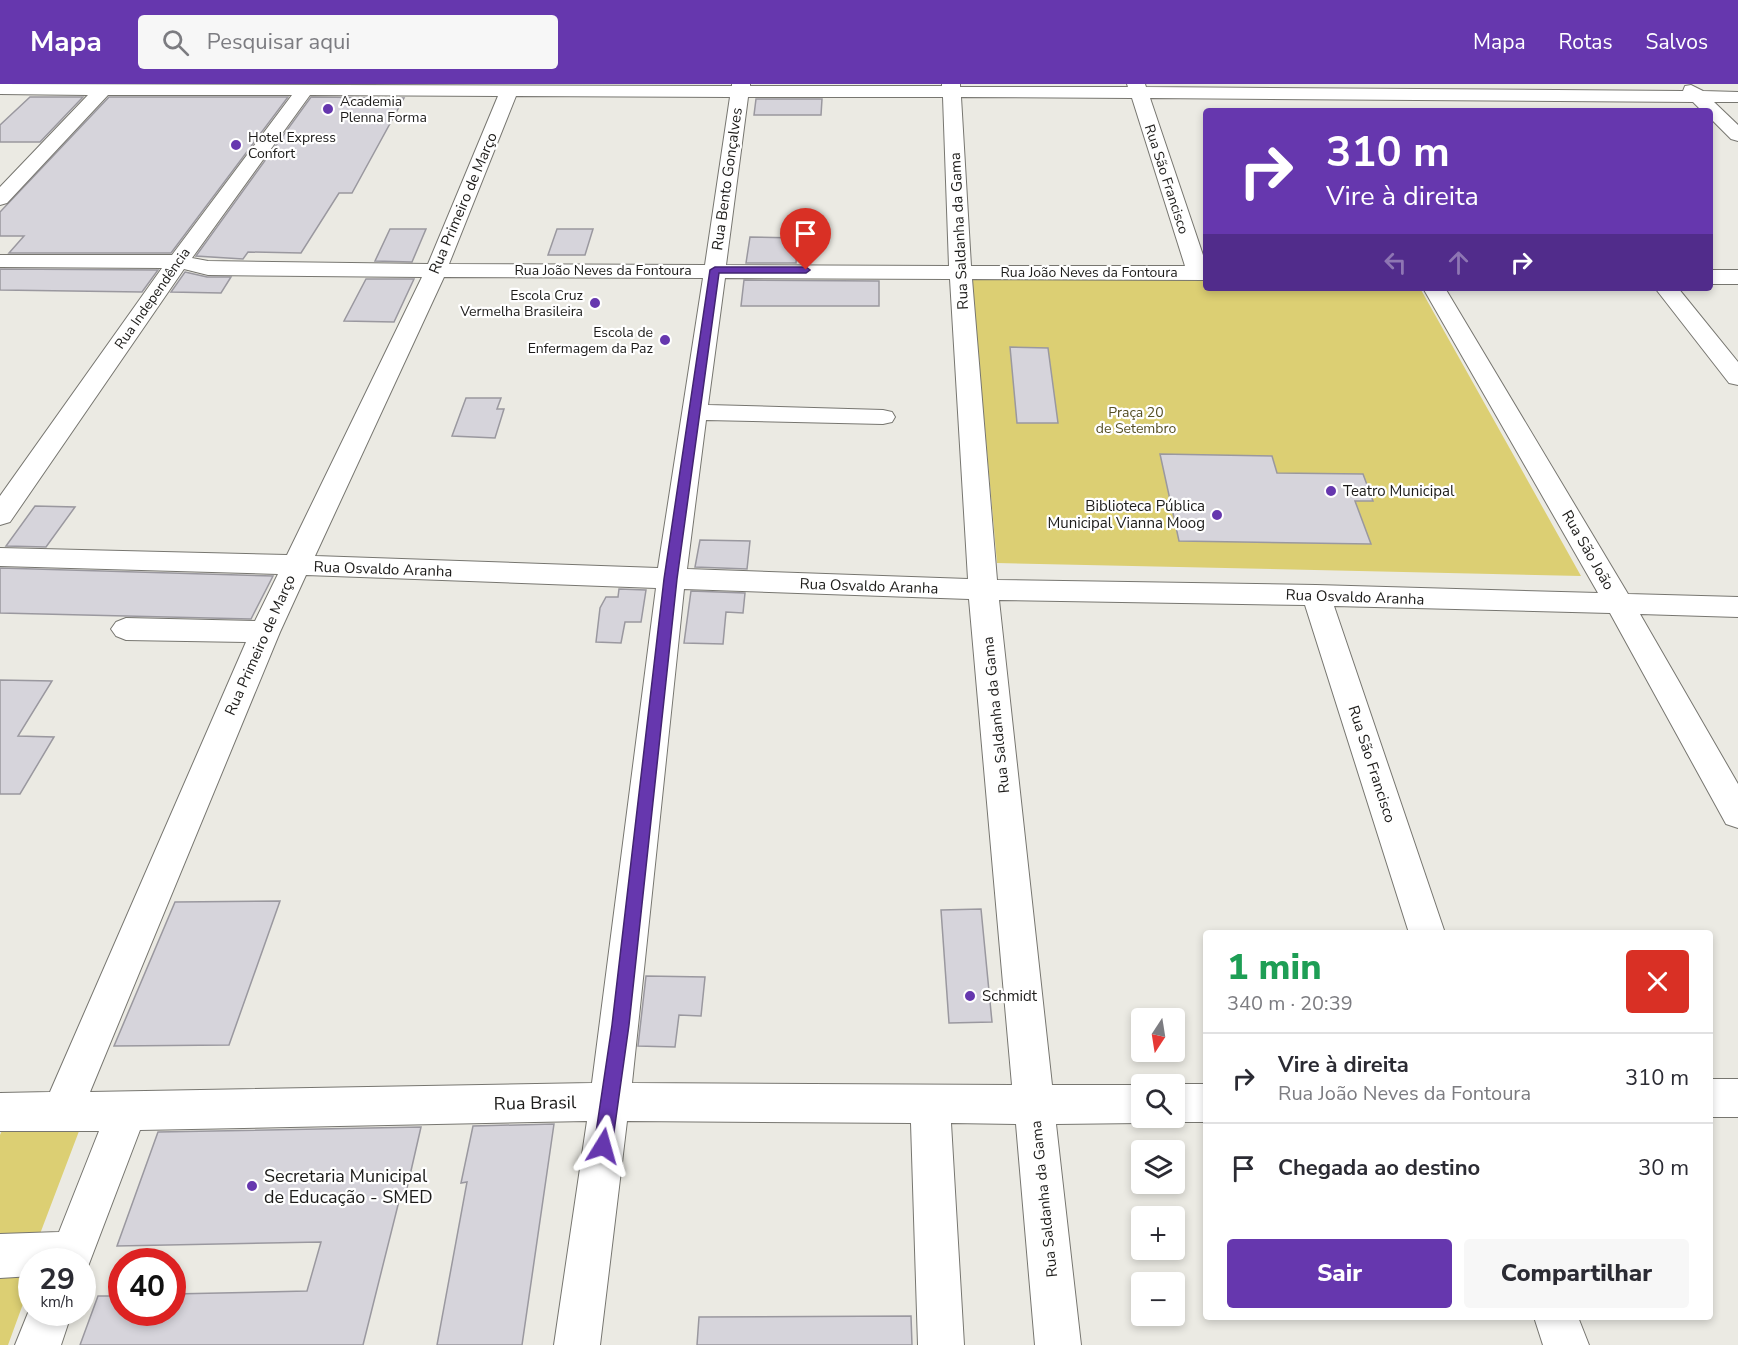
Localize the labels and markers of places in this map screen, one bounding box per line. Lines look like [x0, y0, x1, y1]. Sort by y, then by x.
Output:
place label: Academia Plenna Forma [340, 92, 427, 127]
marker: Academia Plenna Forma [321, 102, 335, 116]
place label: Hotel Express Confort [248, 128, 336, 163]
marker: Hotel Express Confort [229, 138, 243, 152]
pin [780, 208, 831, 270]
place label: Escola Cruz Vermelha Brasileira [459, 286, 584, 321]
marker: Escola Cruz Vermelha Brasileira [588, 296, 602, 310]
place label: Escola de Enfermagem da Paz [528, 323, 654, 358]
marker: Escola de Enfermagem da Paz [658, 333, 672, 347]
place label: Teatro Municipal [1343, 481, 1455, 501]
marker: Teatro Municipal [1324, 484, 1338, 498]
place label: Biblioteca Pública Municipal Vianna Moog [1047, 496, 1205, 533]
marker: Biblioteca Pública Municipal Vianna Moog [1210, 508, 1224, 522]
place label: Schmidt [982, 986, 1038, 1006]
marker: Schmidt [963, 989, 977, 1003]
place label: Secretaria Municipal de Educação - SMED [264, 1164, 433, 1209]
marker: Secretaria Municipal de Educação - SMED [245, 1179, 259, 1193]

